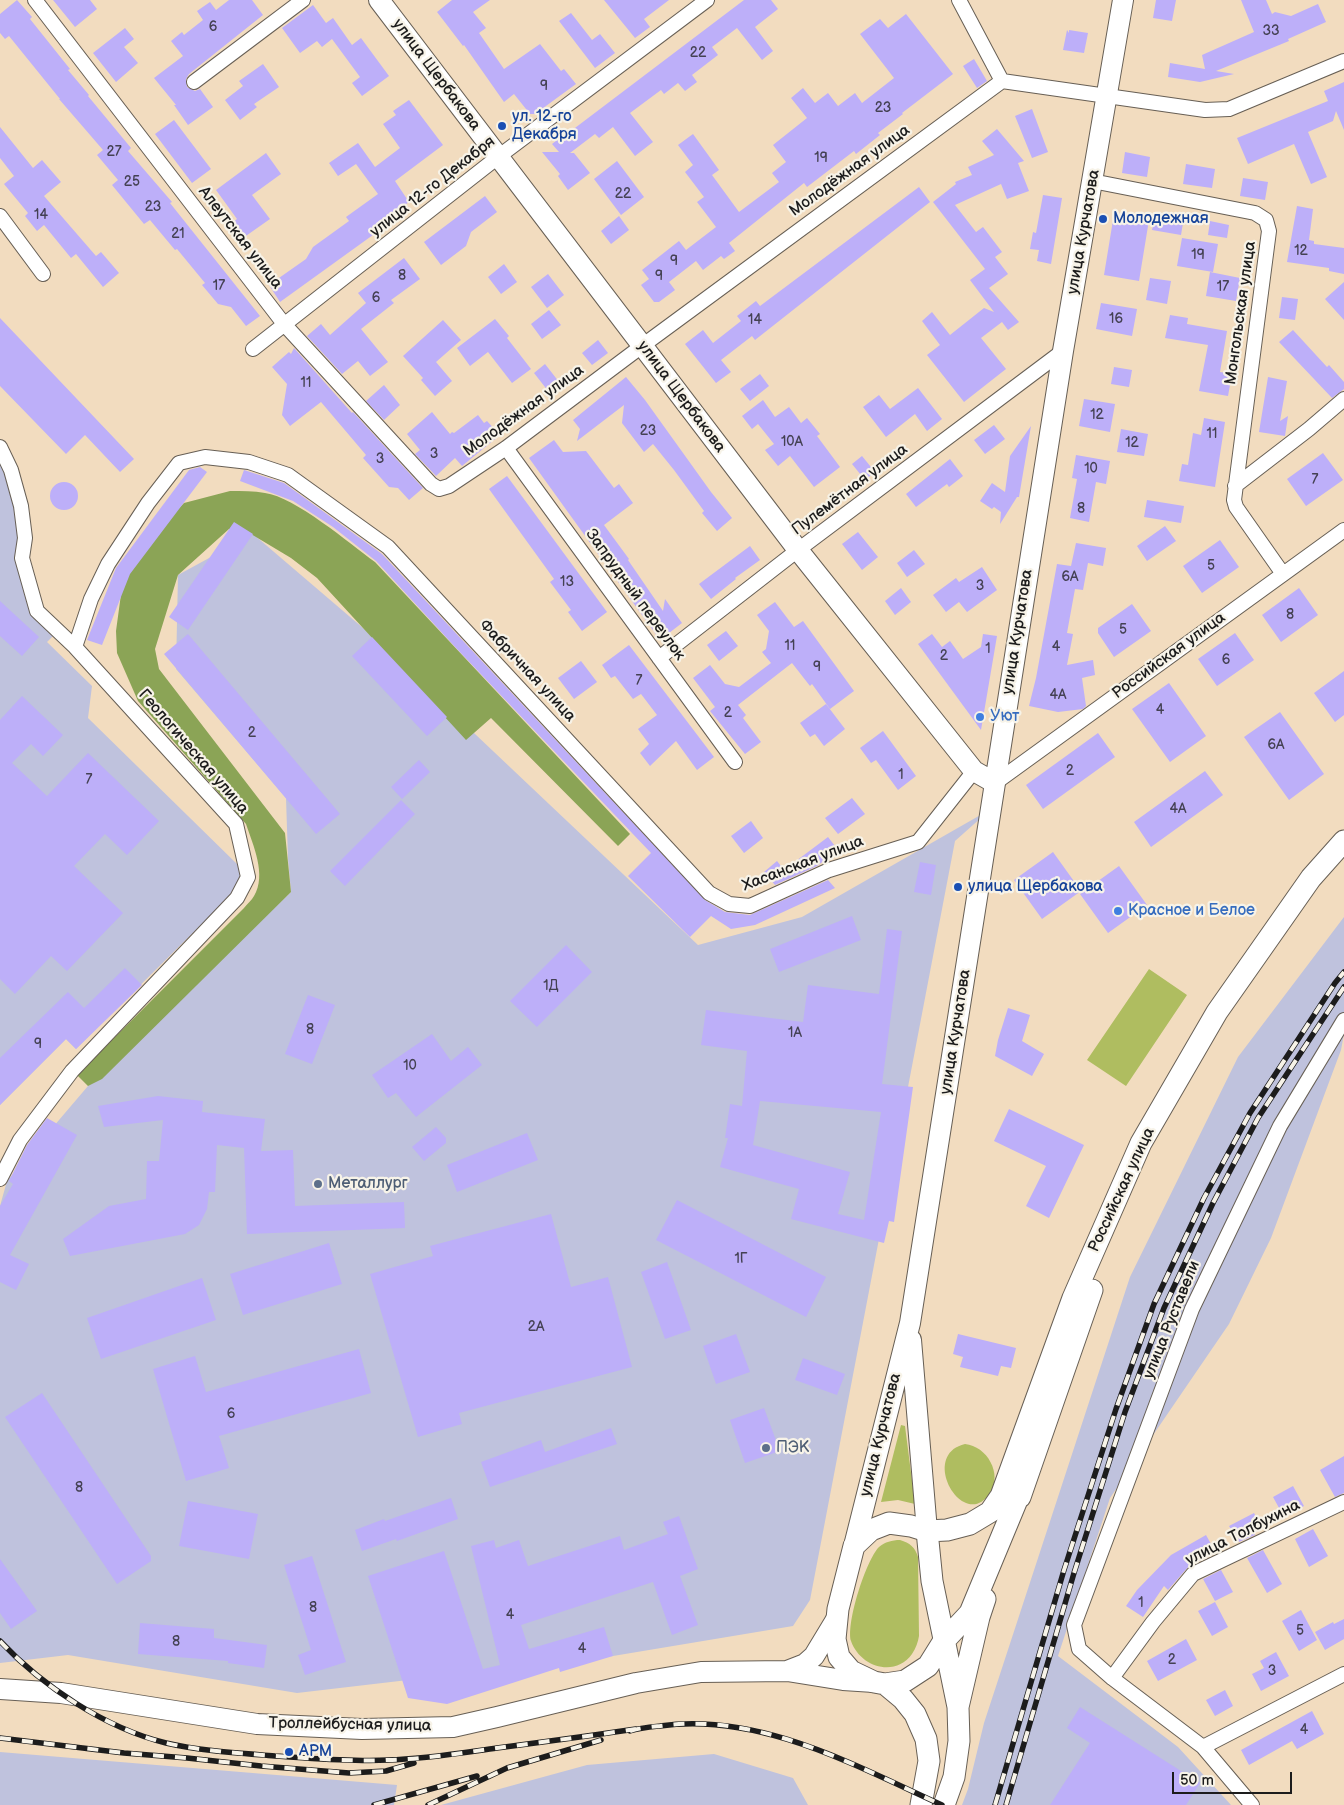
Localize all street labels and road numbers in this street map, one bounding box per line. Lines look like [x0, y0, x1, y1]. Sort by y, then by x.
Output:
street label: улица Щербакова [388, 15, 484, 135]
street label: Молодёжная улица [786, 121, 914, 221]
street label: улица 12-го Декабря [367, 132, 499, 242]
street label: улица Курчатова [1064, 168, 1104, 296]
street label: Алеутская улица [194, 183, 286, 293]
street label: Монгольская улица [1221, 240, 1261, 386]
street label: улица Щербакова [633, 337, 729, 457]
street label: Молодёжная улица [460, 361, 588, 461]
street label: Пулемётная улица [788, 440, 912, 540]
street label: Запрудный переулок [581, 526, 689, 664]
street label: улица Курчатова [999, 568, 1037, 696]
street label: Российская улица [1109, 608, 1229, 704]
street label: Фабричная улица [475, 616, 579, 726]
street label: Геологическая улица [134, 686, 252, 818]
street label: Хасанская улица [740, 832, 866, 896]
street label: улица Курчатова [937, 968, 975, 1096]
street label: Российская улица [1085, 1125, 1159, 1255]
street label: улица Руставели [1140, 1258, 1204, 1382]
street label: улица Курчатова [856, 1371, 906, 1499]
street label: улица Толбухина [1183, 1496, 1303, 1570]
street label: Троллейбусная улица [268, 1714, 432, 1736]

